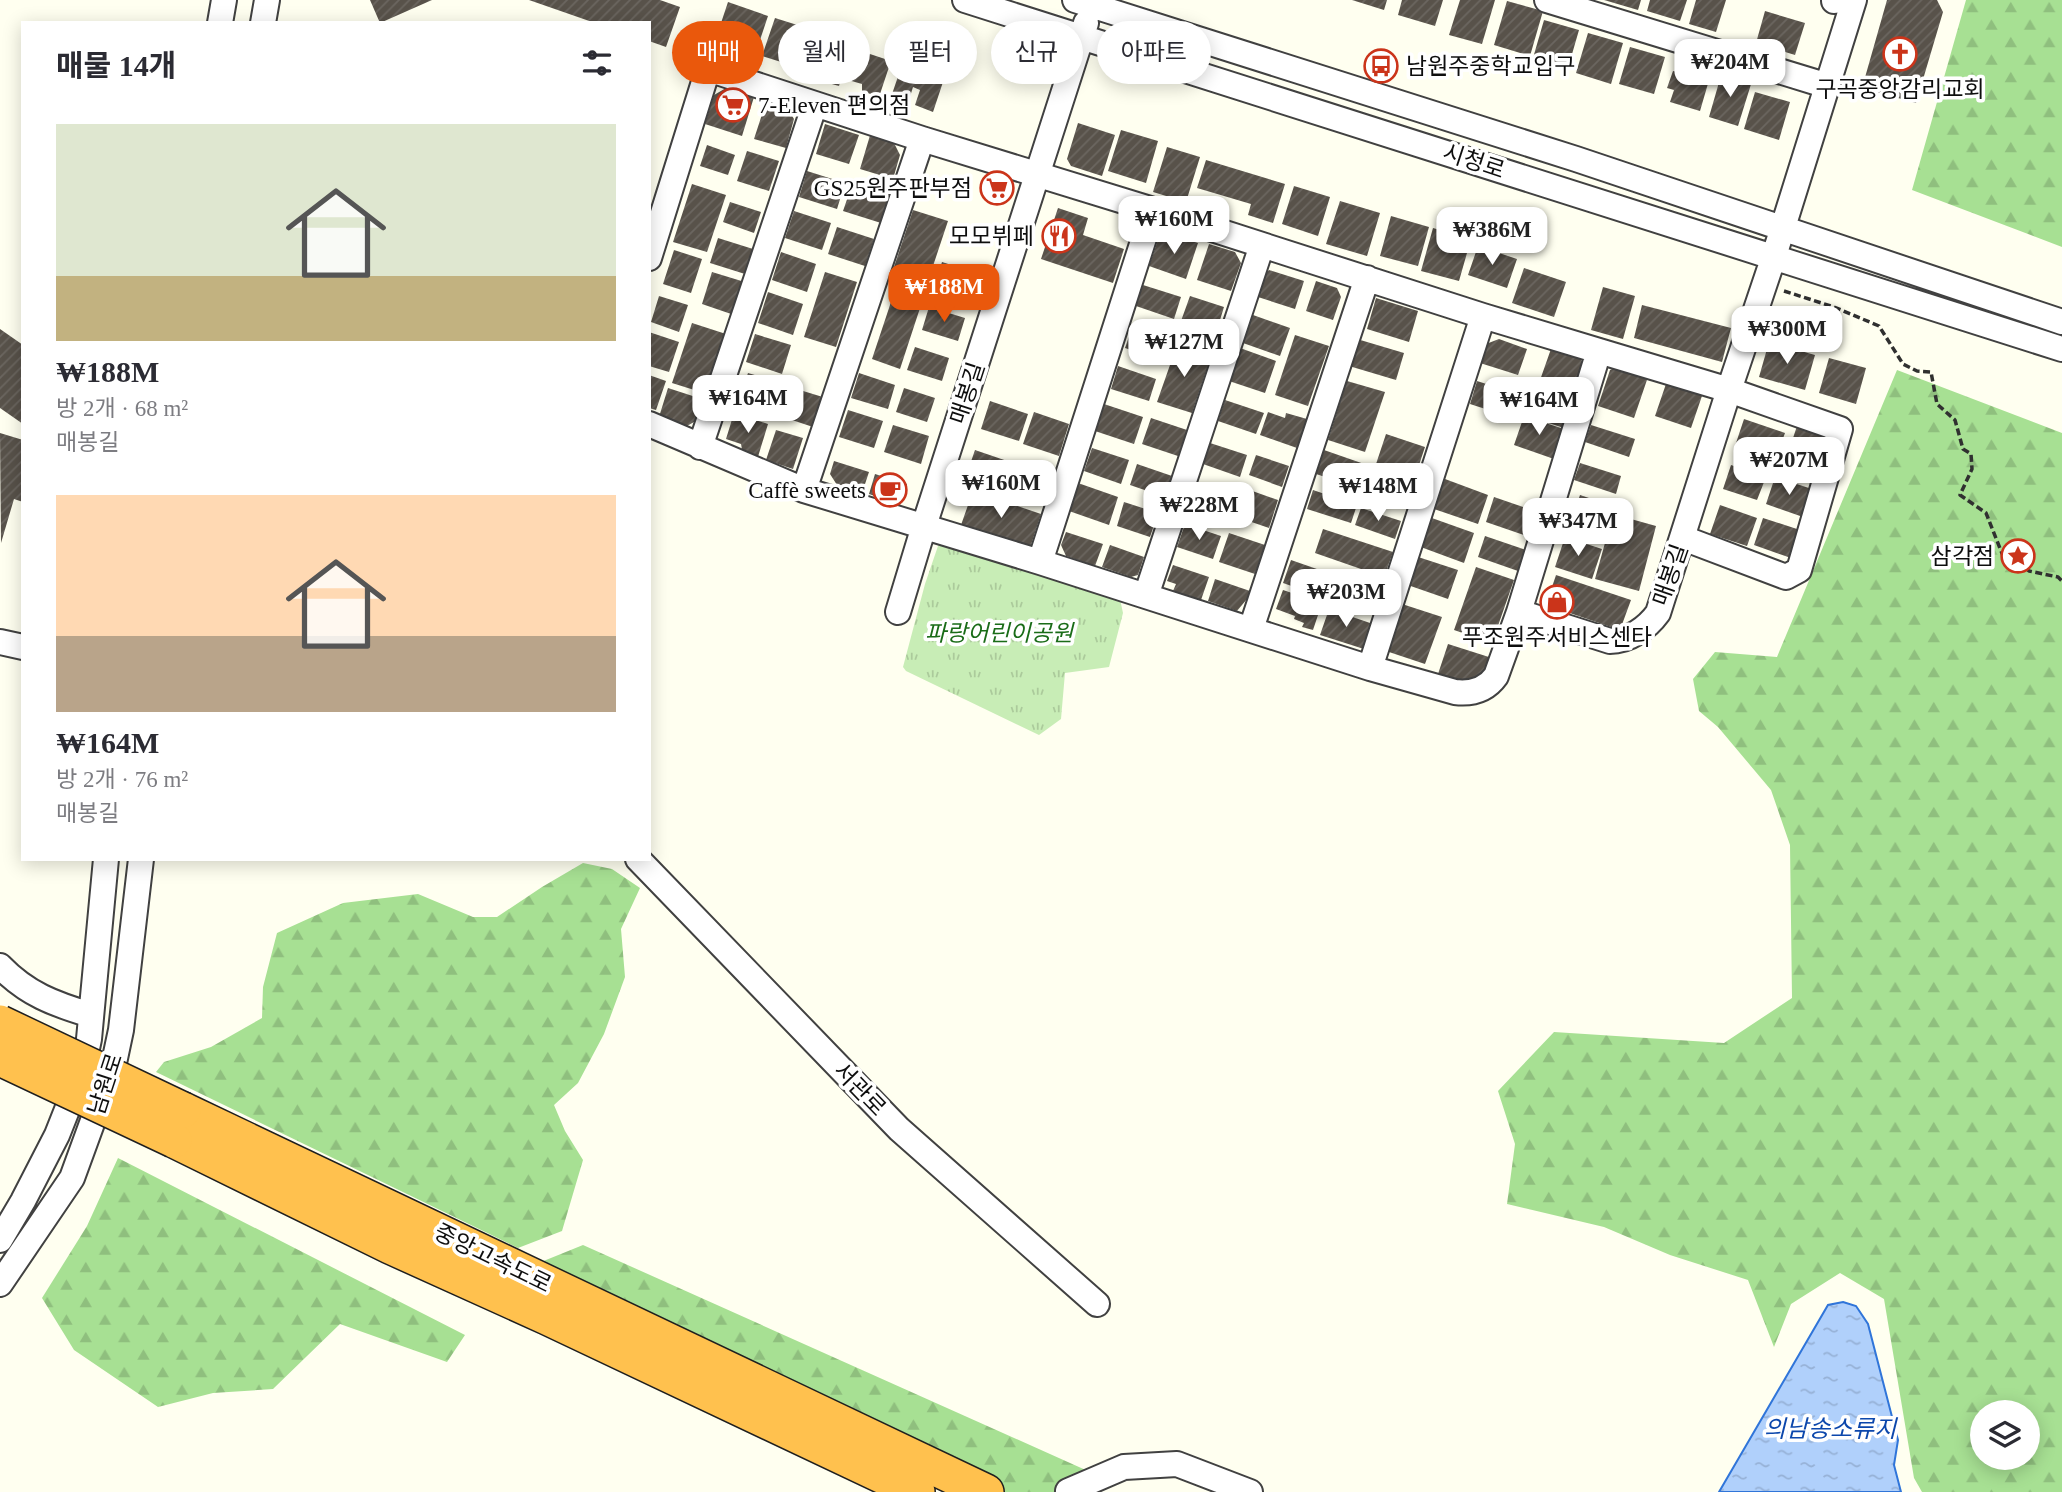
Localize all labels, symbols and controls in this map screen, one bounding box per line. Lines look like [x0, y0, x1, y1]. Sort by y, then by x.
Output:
chip: 매매 [672, 21, 764, 84]
chip: 월세 [778, 21, 870, 84]
chip: 필터 [884, 21, 977, 84]
chip: 신규 [991, 21, 1083, 84]
chip: 아파트 [1097, 21, 1211, 84]
church icon: 구곡중앙감리교회 [1881, 35, 1919, 73]
pin: ₩204M [1681, 40, 1779, 99]
icon: filters [578, 44, 616, 82]
bus stop icon: 남원주중학교입구 [1362, 47, 1400, 85]
text: 매물 14개 [56, 49, 176, 82]
text: ₩204M [1690, 49, 1770, 74]
place label: 남원주중학교입구 [1406, 54, 1575, 79]
place label: 구곡중앙감리교회 [1815, 77, 1985, 102]
supermarket icon: 7-Eleven 편의점 [714, 86, 752, 124]
place label: 7-Eleven 편의점 [758, 93, 910, 118]
street label: 시청로 [1440, 140, 1508, 183]
supermarket icon: GS25원주판부점 [978, 169, 1016, 207]
icon: home [273, 170, 399, 296]
place label: GS25원주판부점 [814, 176, 972, 201]
pin: ₩160M [1125, 196, 1223, 256]
text: ₩160M [1134, 206, 1214, 231]
pin: ₩386M [1443, 208, 1541, 267]
restaurant icon: 모모뷔페 [1040, 217, 1078, 255]
text: ₩386M [1452, 217, 1532, 242]
place label: 모모뷔페 [949, 224, 1034, 249]
pin: ₩188M [895, 264, 993, 324]
text: ₩188M [904, 274, 984, 299]
pin: ₩300M [1738, 306, 1836, 366]
text: ₩300M [1747, 316, 1827, 341]
pin: ₩127M [1135, 320, 1233, 379]
text: ₩127M [1144, 329, 1224, 354]
text: ₩188M [56, 355, 159, 388]
street label: 매봉길 [946, 359, 989, 427]
pin: ₩164M [699, 376, 797, 435]
pin: ₩164M [1490, 378, 1588, 437]
text: ₩164M [708, 385, 788, 410]
text: ₩164M [1499, 387, 1579, 412]
text: 방 2개 · 68 m² [56, 396, 188, 421]
text: 매봉길 [56, 430, 119, 455]
pin: ₩207M [1740, 438, 1838, 497]
text: ₩207M [1749, 447, 1829, 472]
pin: ₩160M [952, 461, 1050, 520]
pin: ₩148M [1329, 463, 1427, 523]
text: ₩160M [961, 470, 1041, 495]
cafe icon: Caffè sweets [871, 471, 909, 509]
text: ₩148M [1338, 473, 1418, 498]
place label: Caffè sweets [748, 478, 866, 503]
pin: ₩228M [1150, 482, 1248, 542]
text: ₩228M [1159, 492, 1239, 517]
pin: ₩347M [1529, 498, 1627, 558]
text: ₩347M [1538, 508, 1618, 533]
place icon: 삼각점 [1999, 537, 2037, 575]
icon: home [273, 541, 399, 667]
street label: 매봉길 [1648, 541, 1693, 609]
place label: 삼각점 [1931, 544, 1994, 569]
pin: ₩203M [1297, 570, 1395, 629]
text: ₩203M [1306, 579, 1386, 604]
shop icon: 푸조원주서비스센타 [1538, 583, 1576, 621]
park label: 파랑어린이공원 [925, 621, 1075, 646]
place label: 푸조원주서비스센타 [1462, 625, 1652, 650]
text: ₩164M [56, 726, 159, 759]
text: 방 2개 · 76 m² [56, 767, 188, 792]
text: 매봉길 [56, 801, 119, 826]
street label: 남원로 [84, 1050, 127, 1118]
street label: 서관로 [829, 1058, 891, 1121]
street label: 중앙고속도로 [430, 1219, 555, 1298]
map controls [1970, 1400, 2040, 1470]
button: layers [1970, 1400, 2040, 1470]
water label: 의남송소류지 [1764, 1416, 1898, 1442]

